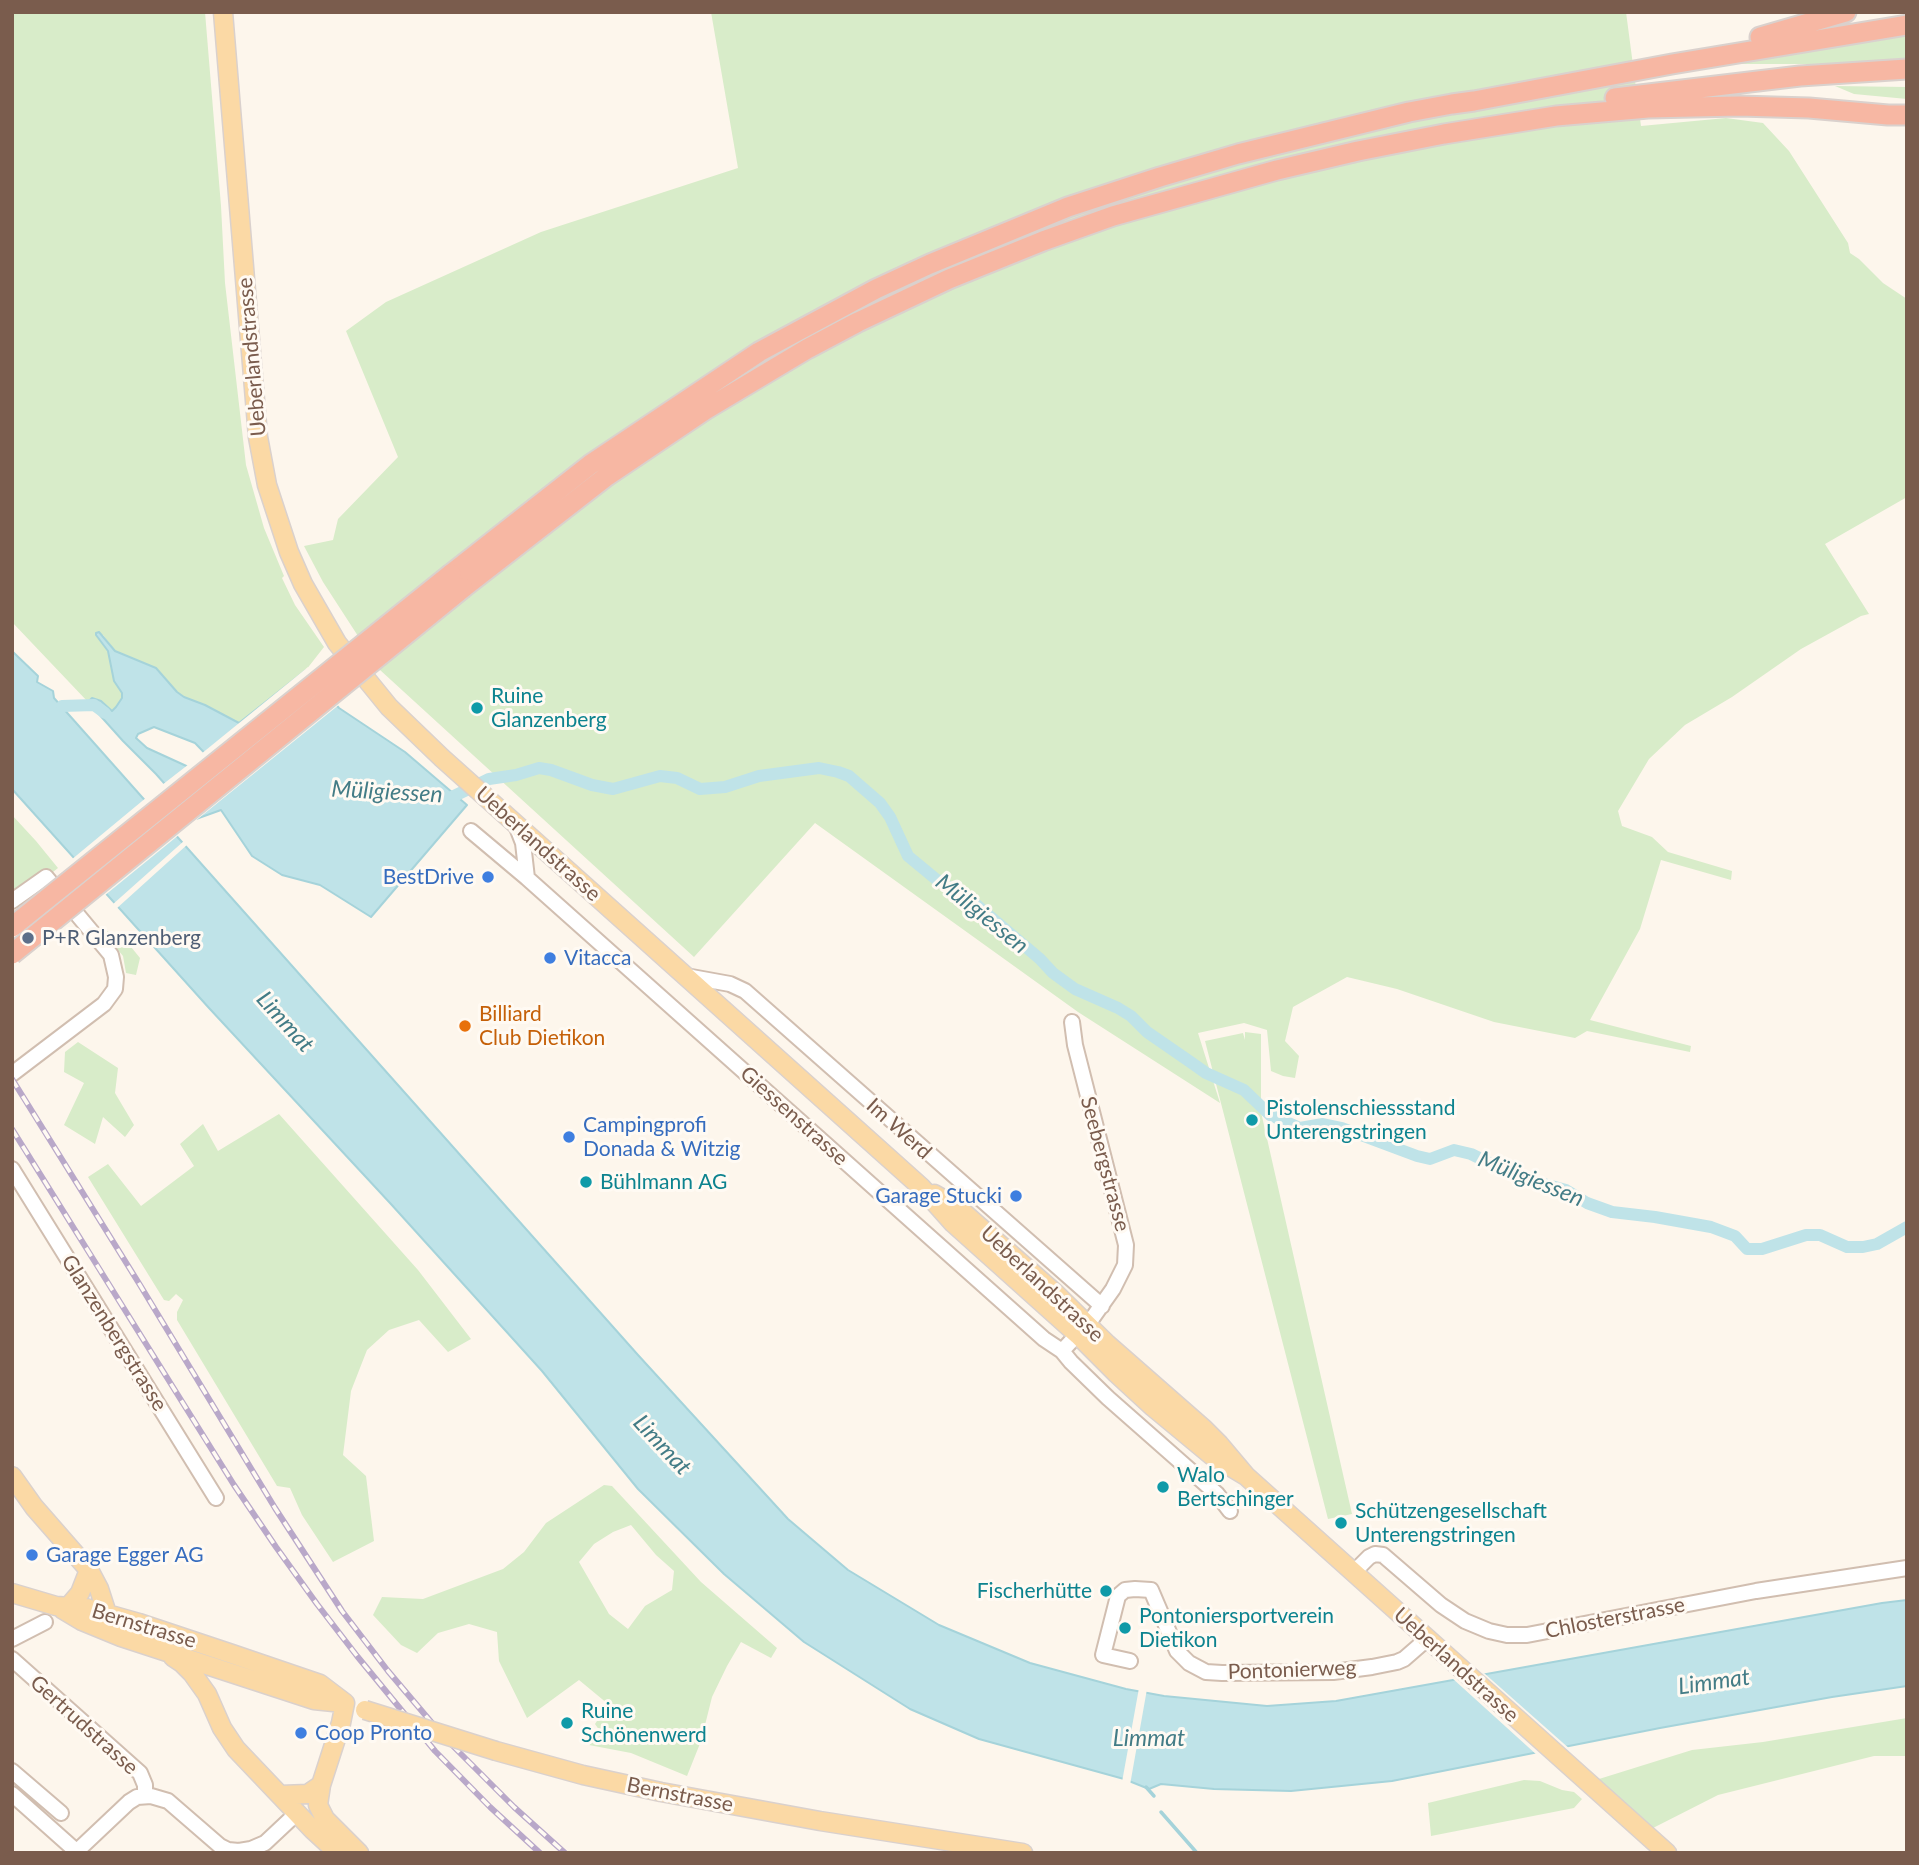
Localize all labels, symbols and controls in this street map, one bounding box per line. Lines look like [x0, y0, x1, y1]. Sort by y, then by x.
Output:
street label: Ueberlandstrasse [233, 277, 271, 437]
place label: Ruine Glanzenberg [491, 683, 607, 733]
marker: Ruine Glanzenberg [469, 700, 485, 716]
water label: Müligiessen [331, 775, 443, 809]
street label: Ueberlandstrasse [470, 781, 606, 907]
place label: BestDrive [383, 864, 474, 890]
water label: Müligiessen [930, 868, 1034, 960]
marker: BestDrive [480, 869, 496, 885]
place label: P+R Glanzenberg [42, 925, 201, 951]
marker: P+R Glanzenberg [20, 930, 36, 946]
place label: Vitacca [564, 945, 632, 971]
marker: Vitacca [542, 950, 558, 966]
water label: Limmat [251, 986, 319, 1058]
place label: Billiard Club Dietikon [479, 1001, 605, 1051]
marker: Billiard Club Dietikon [457, 1018, 473, 1034]
street label: Giessenstrasse [735, 1061, 853, 1171]
street label: Im Werd [861, 1093, 937, 1165]
street label: Seebergstrasse [1075, 1094, 1135, 1234]
place label: Pistolenschiessstand Unterengstringen [1266, 1095, 1456, 1145]
place label: Campingprofi Donada & Witzig [583, 1112, 740, 1162]
marker: Pistolenschiessstand Unterengstringen [1244, 1112, 1260, 1128]
marker: Campingprofi Donada & Witzig [561, 1129, 577, 1145]
water label: Müligiessen [1474, 1145, 1588, 1213]
place label: Bühlmann AG [600, 1169, 727, 1195]
marker: Bühlmann AG [578, 1174, 594, 1190]
place label: Garage Stucki [875, 1183, 1002, 1209]
marker: Garage Stucki [1008, 1188, 1024, 1204]
street label: Ueberlandstrasse [975, 1220, 1109, 1348]
street label: Glanzenbergstrasse [56, 1250, 172, 1416]
water label: Limmat [627, 1409, 697, 1481]
place label: Walo Bertschinger [1177, 1462, 1294, 1512]
marker: Walo Bertschinger [1155, 1479, 1171, 1495]
place label: Schützengesellschaft Unterengstringen [1355, 1498, 1547, 1548]
marker: Schützengesellschaft Unterengstringen [1333, 1515, 1349, 1531]
place label: Garage Egger AG [46, 1542, 204, 1568]
marker: Garage Egger AG [24, 1547, 40, 1563]
place label: Fischerhütte [977, 1578, 1092, 1604]
marker: Fischerhütte [1098, 1583, 1114, 1599]
street label: Chlosterstrasse [1543, 1592, 1687, 1644]
street label: Bernstrasse [89, 1598, 199, 1654]
street label: Ueberlandstrasse [1388, 1602, 1524, 1728]
place label: Pontoniersportverein Dietikon [1139, 1603, 1334, 1653]
marker: Pontoniersportverein Dietikon [1117, 1620, 1133, 1636]
street label: Pontonierweg [1227, 1655, 1357, 1685]
water label: Limmat [1676, 1663, 1752, 1701]
street label: Gertrudstrasse [25, 1670, 143, 1780]
place label: Ruine Schönenwerd [581, 1698, 707, 1748]
marker: Ruine Schönenwerd [559, 1715, 575, 1731]
place label: Coop Pronto [315, 1720, 432, 1746]
marker: Coop Pronto [293, 1725, 309, 1741]
water label: Limmat [1113, 1725, 1185, 1753]
street label: Bernstrasse [625, 1772, 735, 1818]

